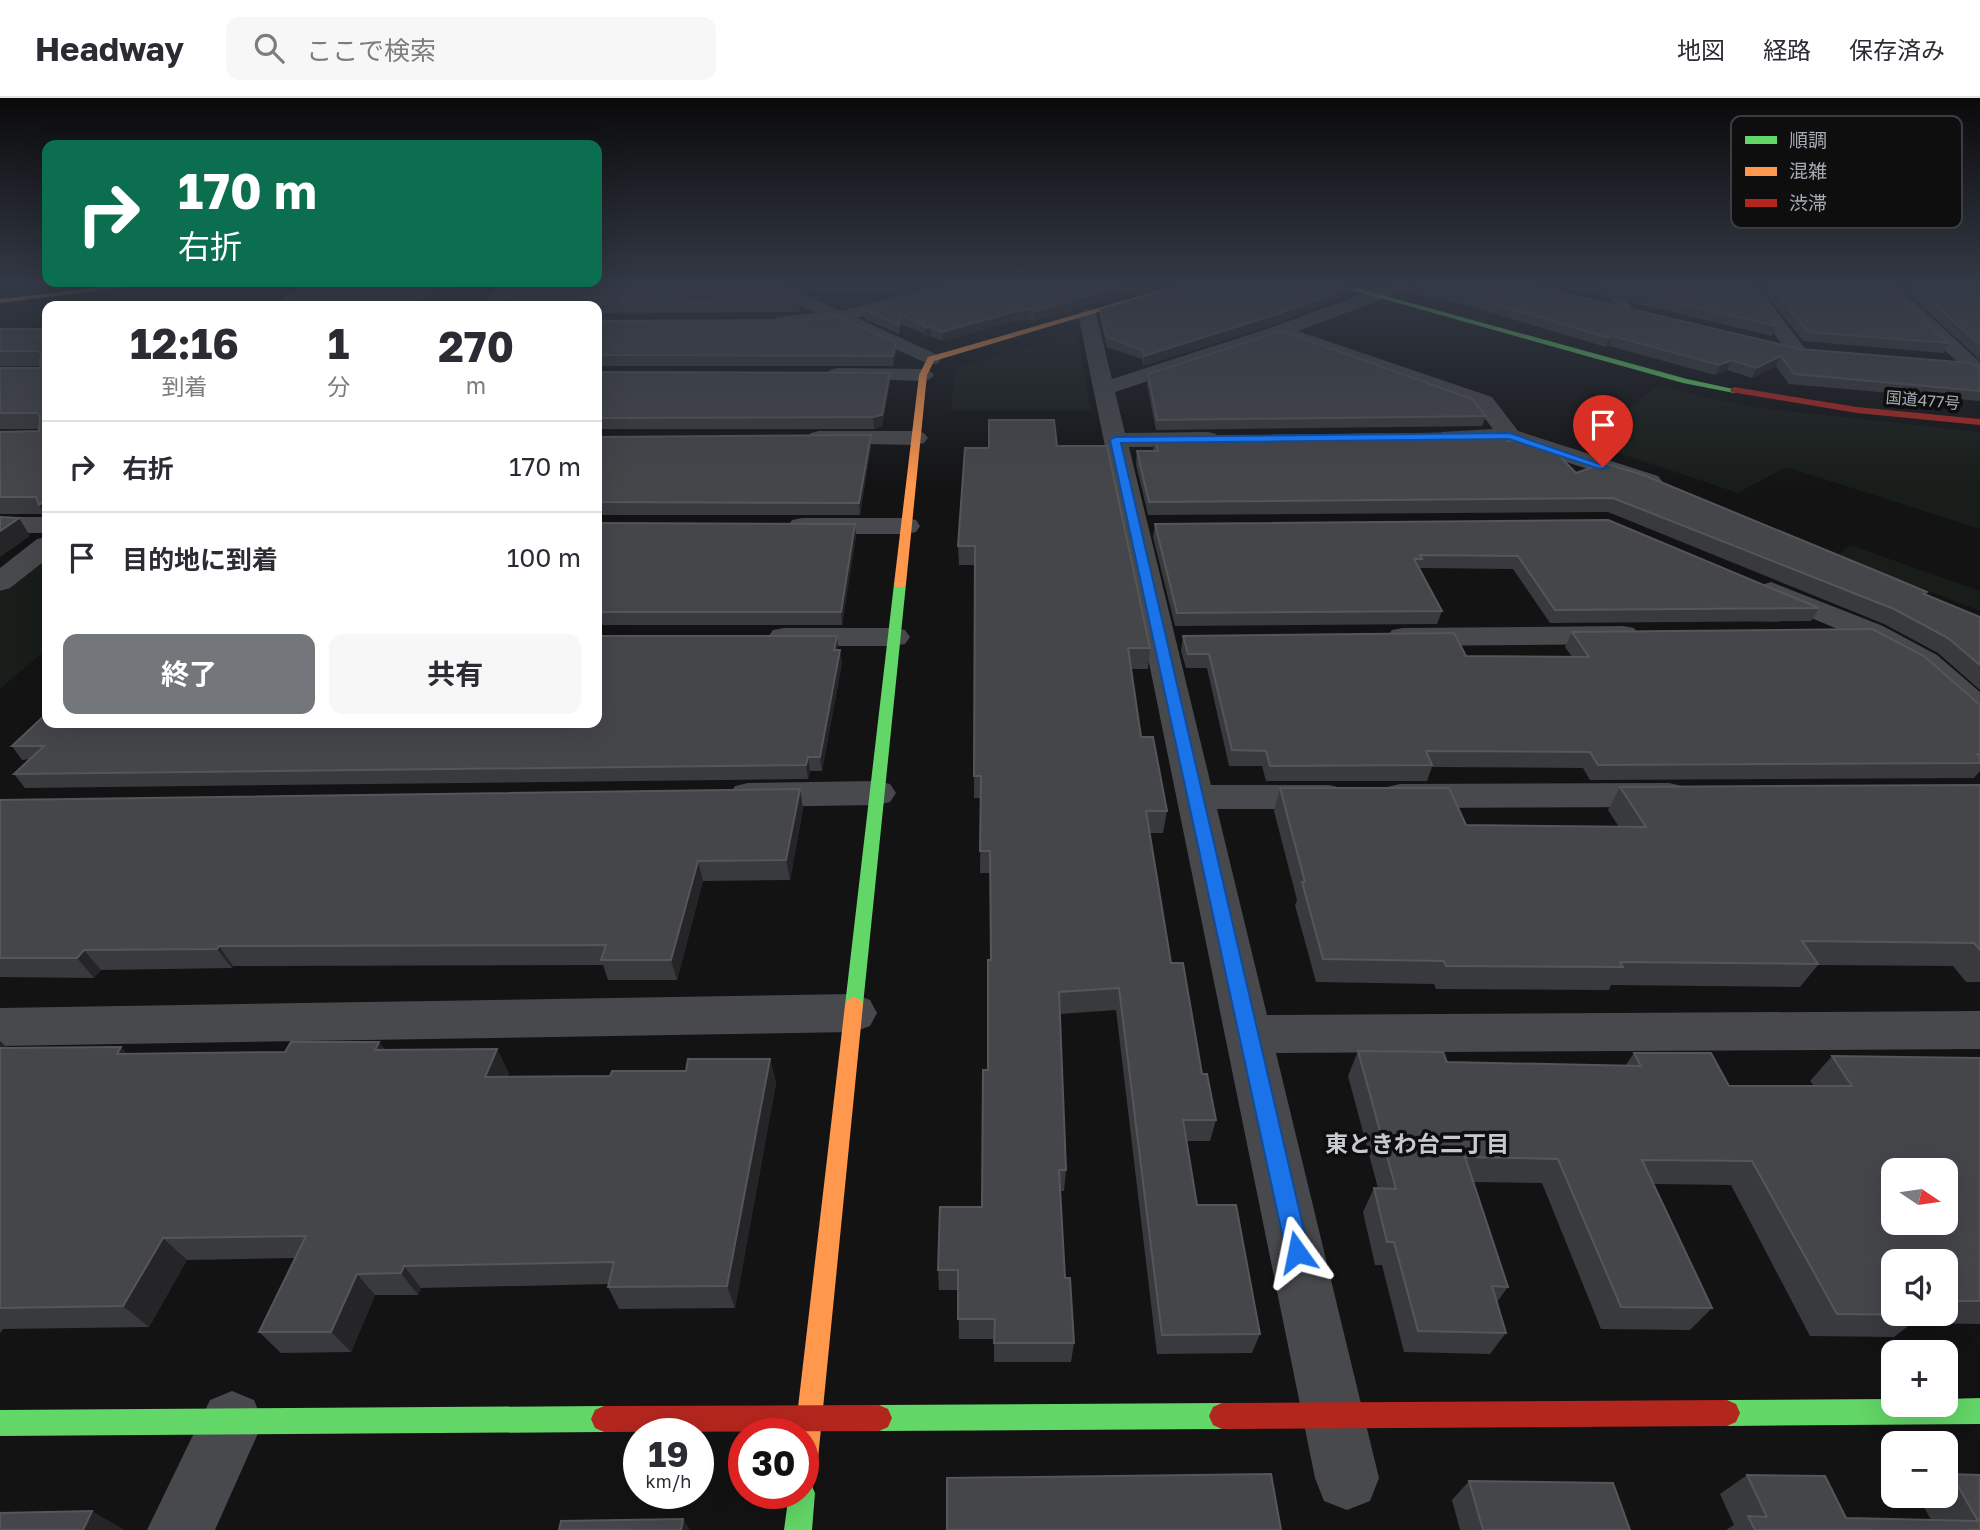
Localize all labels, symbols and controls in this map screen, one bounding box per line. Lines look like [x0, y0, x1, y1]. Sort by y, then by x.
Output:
search box [226, 17, 716, 80]
text: Headway [35, 29, 184, 68]
icon: search [250, 29, 288, 67]
text: ここで検索 [306, 35, 436, 66]
text: 地図 [1677, 35, 1725, 64]
text: 経路 [1763, 35, 1811, 64]
text: 保存済み [1849, 35, 1945, 64]
legend [1731, 116, 1962, 228]
text: 順調 [1789, 128, 1827, 151]
text: 混雑 [1789, 159, 1827, 182]
text: 170 m [178, 161, 317, 220]
icon: right [63, 168, 154, 259]
text: 渋滞 [1789, 191, 1827, 214]
text: 右折 [178, 227, 242, 265]
text: 12:16 [130, 318, 239, 368]
text: 1 [328, 318, 349, 368]
text: 270 [438, 321, 514, 371]
text: m [466, 371, 486, 399]
text: 到着 [162, 372, 208, 400]
text: 分 [327, 372, 350, 400]
street label: 国道477号 [1885, 387, 1961, 413]
pin [1573, 395, 1633, 467]
icon: arrive [1584, 406, 1622, 444]
icon: right [63, 448, 101, 486]
text: 170 m [509, 451, 581, 482]
text: 右折 [122, 453, 174, 484]
icon: arrive [63, 539, 101, 577]
text: 100 m [507, 542, 581, 573]
text: 目的地に到着 [122, 544, 278, 575]
button: 終了 [63, 634, 315, 714]
button: 共有 [329, 634, 581, 714]
district label: 東ときわ台二丁目 [1325, 1129, 1509, 1157]
north arrow [1881, 1158, 1958, 1236]
map controls [1881, 1158, 1958, 1508]
position arrow [1260, 1215, 1334, 1289]
button: sound [1881, 1249, 1958, 1326]
button: + [1881, 1340, 1958, 1417]
speed limit sign: 30 [728, 1418, 819, 1509]
button: − [1881, 1431, 1958, 1508]
text: 19 [648, 1433, 689, 1475]
text: km/h [646, 1470, 691, 1492]

